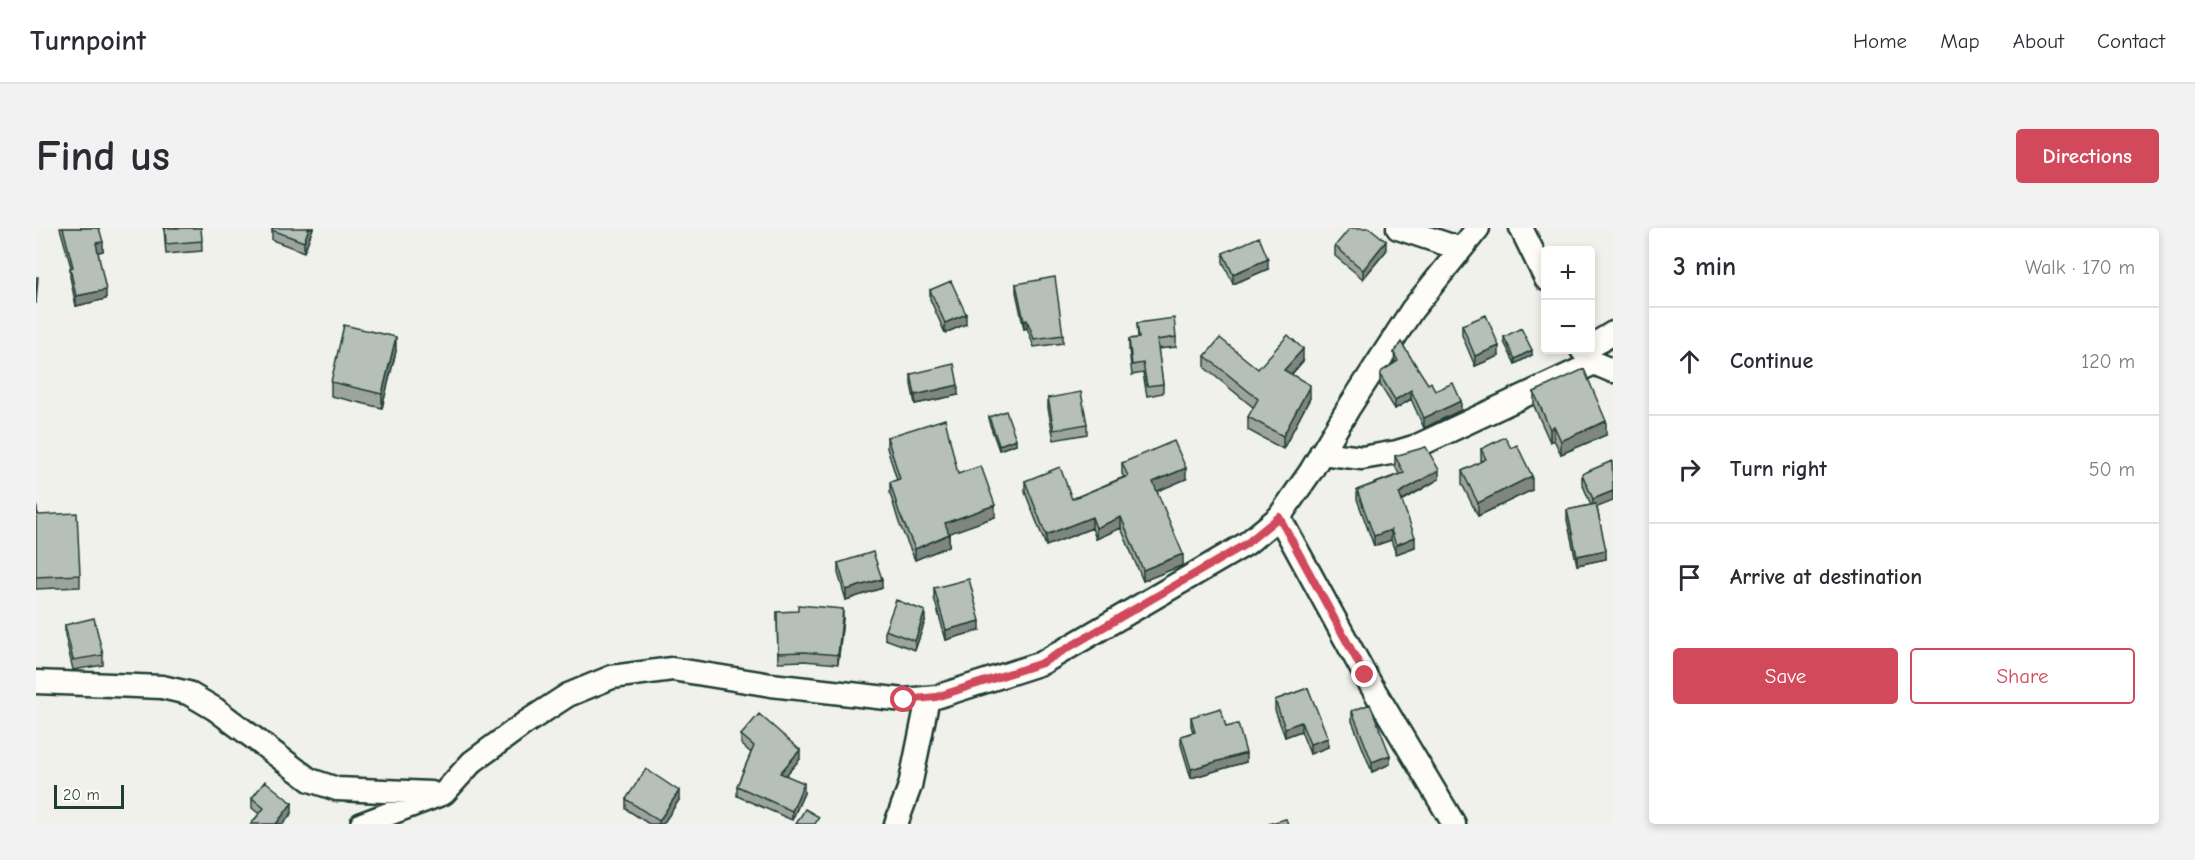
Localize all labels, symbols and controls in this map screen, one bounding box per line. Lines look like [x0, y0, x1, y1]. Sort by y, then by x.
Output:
text: Turnpoint [30, 25, 146, 57]
text: Home [1853, 29, 1907, 53]
text: Map [1940, 29, 1980, 53]
text: About [2013, 29, 2064, 53]
text: Contact [2097, 29, 2165, 53]
button: Directions [2016, 129, 2159, 183]
text: Find us [36, 132, 170, 181]
map controls [1541, 246, 1595, 354]
button: + [1541, 246, 1595, 300]
text: 3 min [1673, 252, 1736, 282]
text: Walk · 170 m [2025, 256, 2135, 279]
button: − [1541, 300, 1595, 354]
icon: ahead [1673, 345, 1706, 378]
text: Continue [1730, 348, 1813, 374]
text: 120 m [2081, 350, 2135, 373]
icon: right [1673, 453, 1706, 486]
text: Turn right [1730, 456, 1827, 482]
text: 50 m [2089, 458, 2135, 481]
icon: arrive [1673, 561, 1706, 594]
text: Arrive at destination [1730, 564, 1922, 590]
button: Save [1673, 648, 1898, 704]
button: Share [1910, 648, 2135, 704]
route end [1351, 661, 1377, 687]
route start [890, 686, 916, 712]
scale bar [54, 782, 124, 810]
text: 20 m [63, 786, 100, 804]

